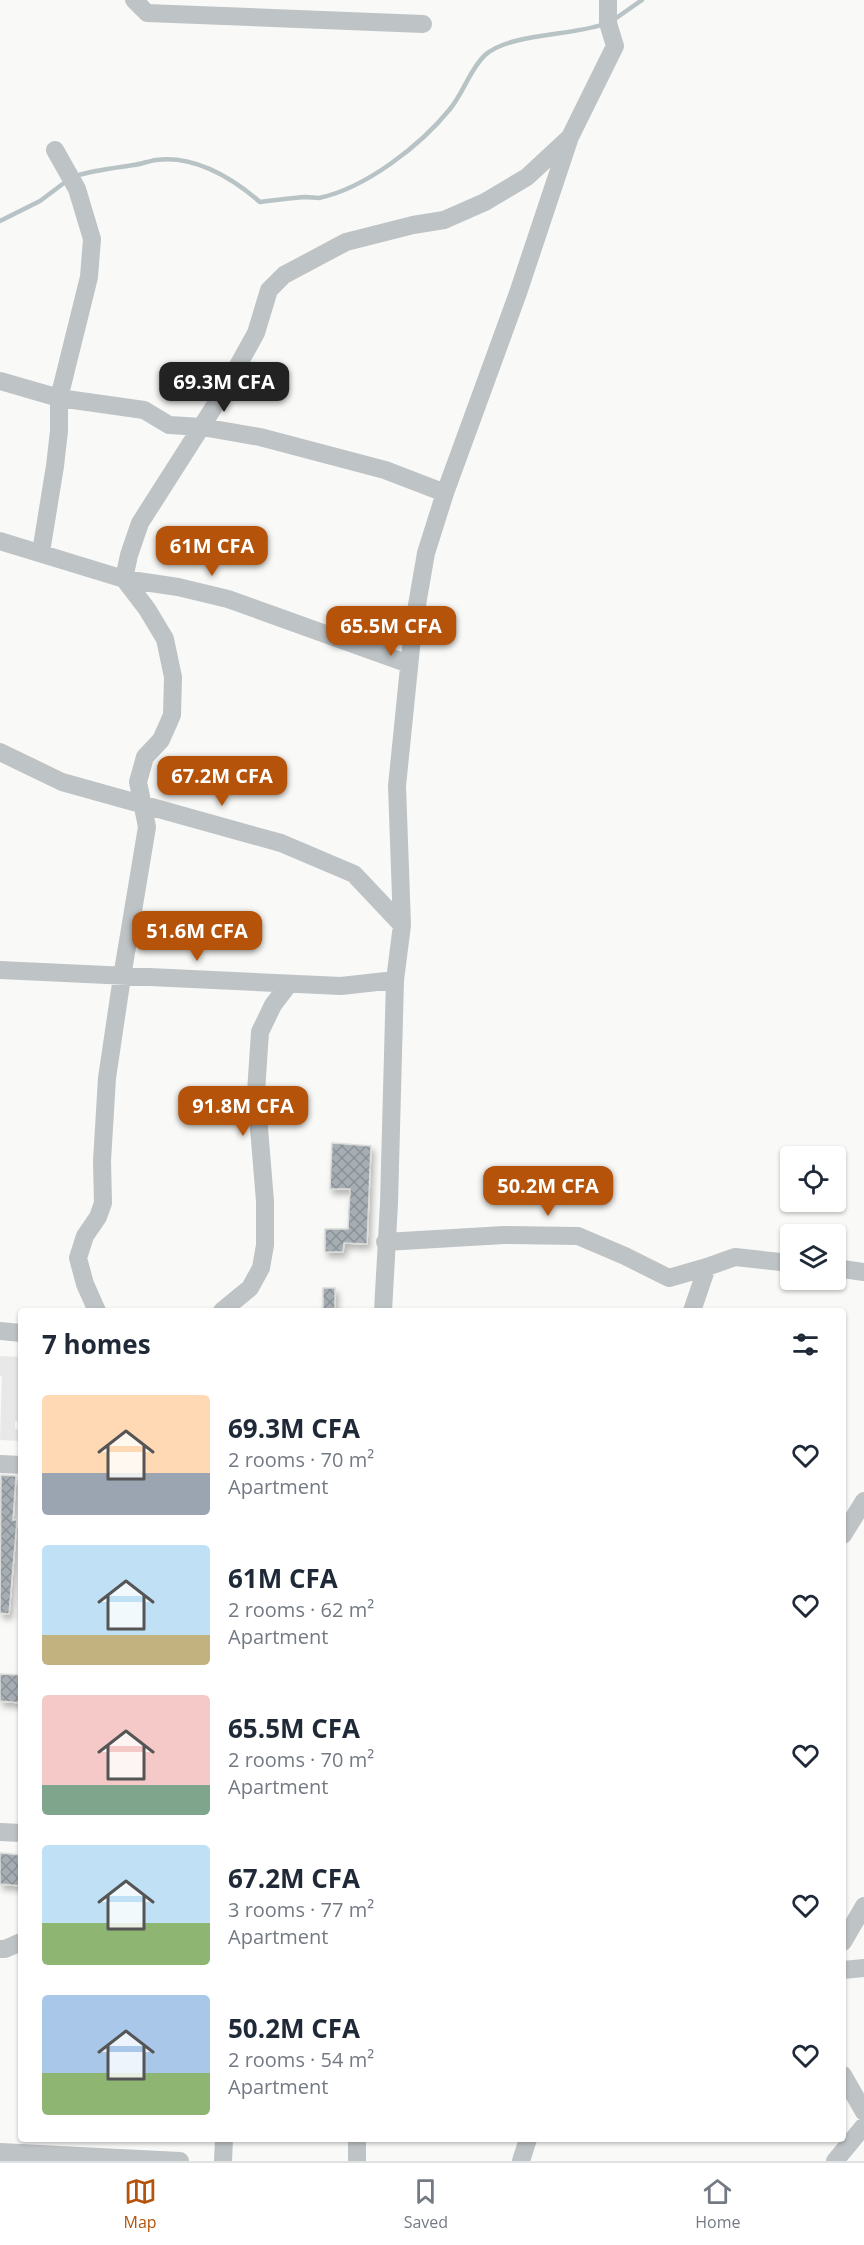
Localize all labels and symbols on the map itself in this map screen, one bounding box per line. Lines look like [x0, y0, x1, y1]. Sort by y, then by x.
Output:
pin: 69.3M CFA [155, 362, 293, 413]
pin: 61M CFA [157, 526, 267, 577]
pin: 65.5M CFA [322, 606, 460, 657]
pin: 67.2M CFA [153, 756, 291, 807]
pin: 51.6M CFA [128, 911, 266, 962]
pin: 91.8M CFA [174, 1086, 312, 1137]
pin: 50.2M CFA [479, 1166, 617, 1217]

